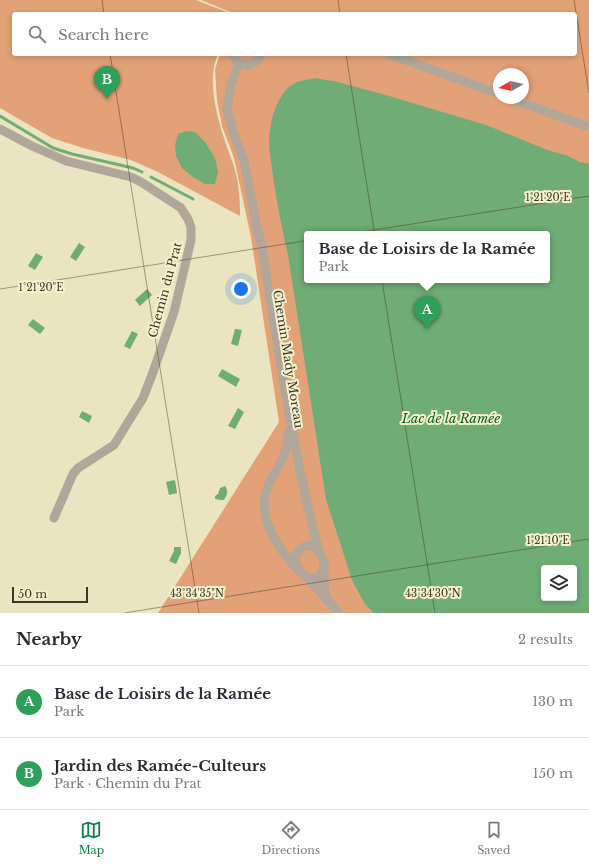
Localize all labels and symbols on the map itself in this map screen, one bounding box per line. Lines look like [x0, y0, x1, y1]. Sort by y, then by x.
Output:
pin: B [94, 66, 120, 99]
north arrow [493, 68, 529, 104]
text: 1°21'20"E [526, 191, 570, 204]
street label: Chemin du Prat [145, 240, 185, 339]
your location [231, 279, 251, 299]
text: 1°21'20"E [19, 281, 63, 294]
street label: Chemin Mady Moreau [270, 289, 307, 429]
pin: A [414, 296, 440, 329]
water label: Lac de la Ramée [401, 410, 500, 427]
text: 1°21'10"E [526, 534, 570, 547]
scale bar [12, 585, 88, 604]
text: 43°34'35"N [170, 587, 224, 600]
text: 43°34'30"N [405, 587, 461, 600]

